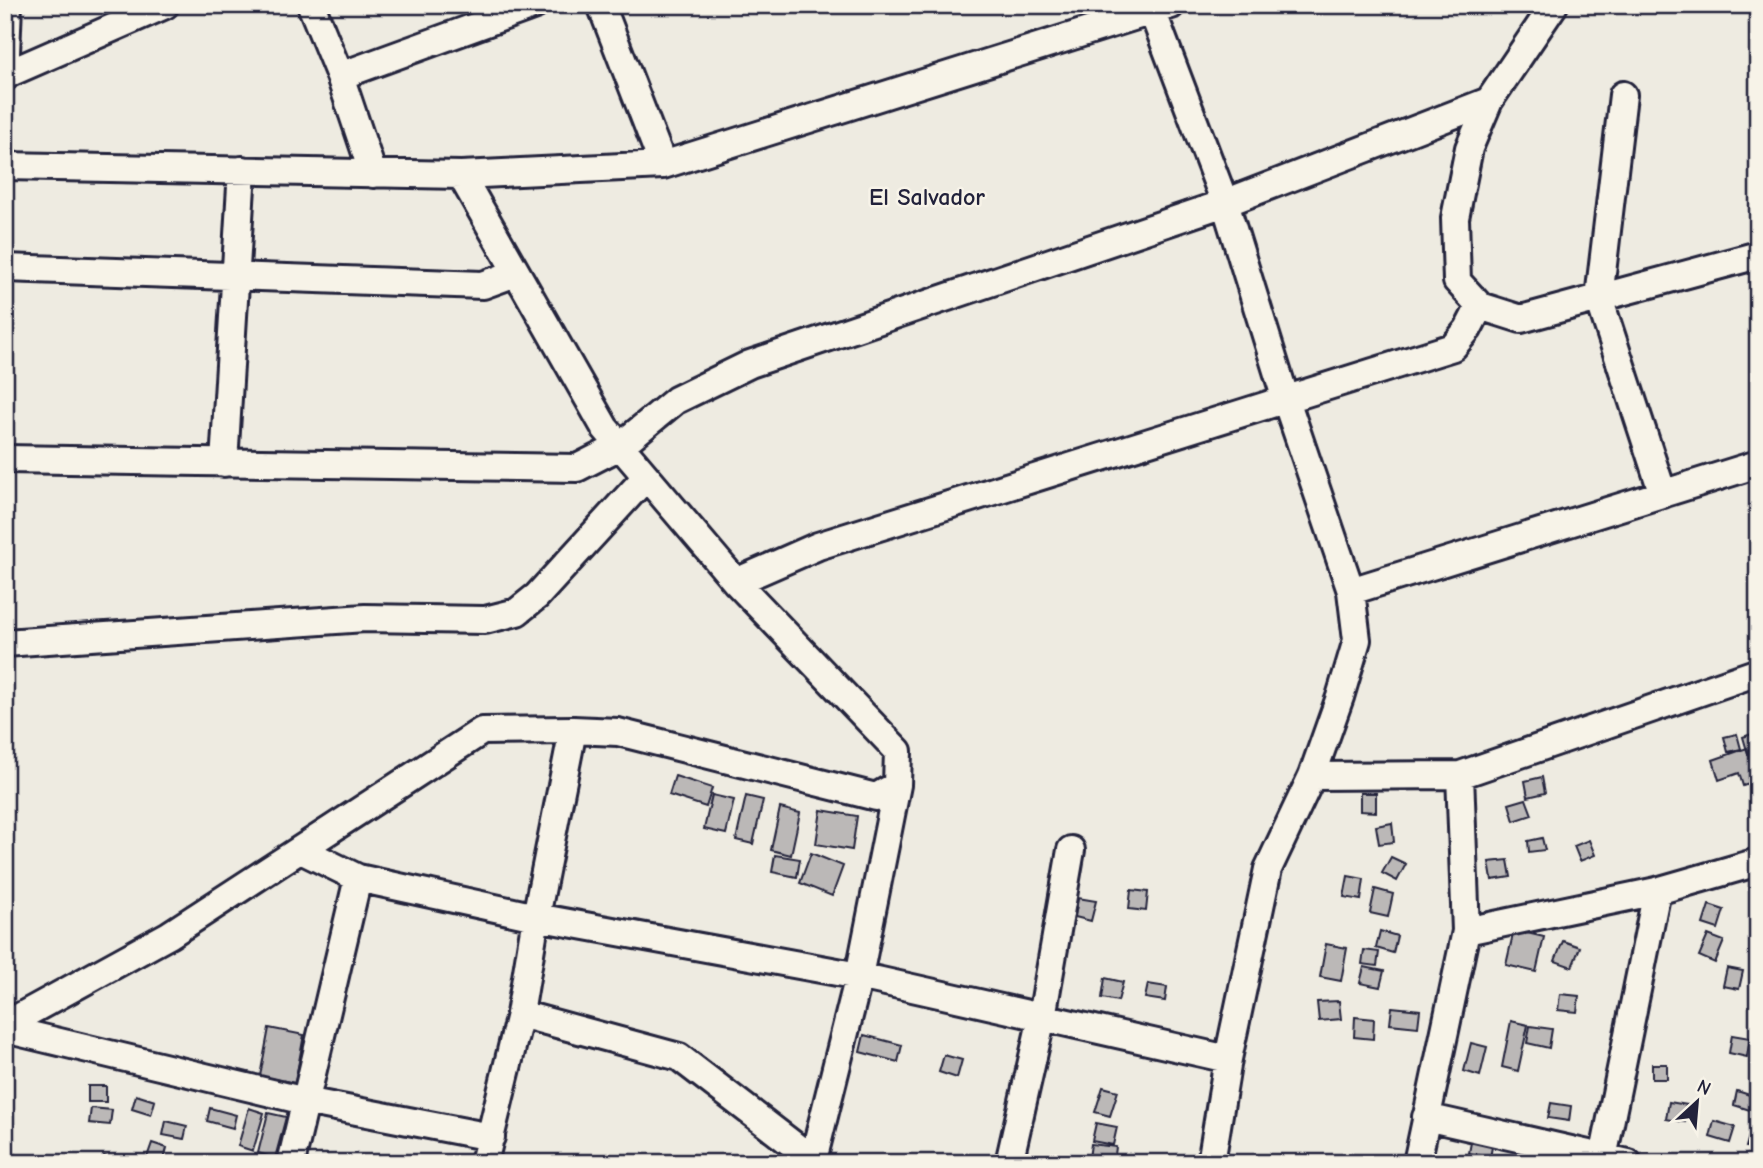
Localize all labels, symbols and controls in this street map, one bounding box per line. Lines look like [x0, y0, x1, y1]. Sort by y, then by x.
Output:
district label: El Salvador [869, 183, 985, 211]
north arrow [1662, 1066, 1732, 1136]
text: N [1694, 1075, 1714, 1100]

